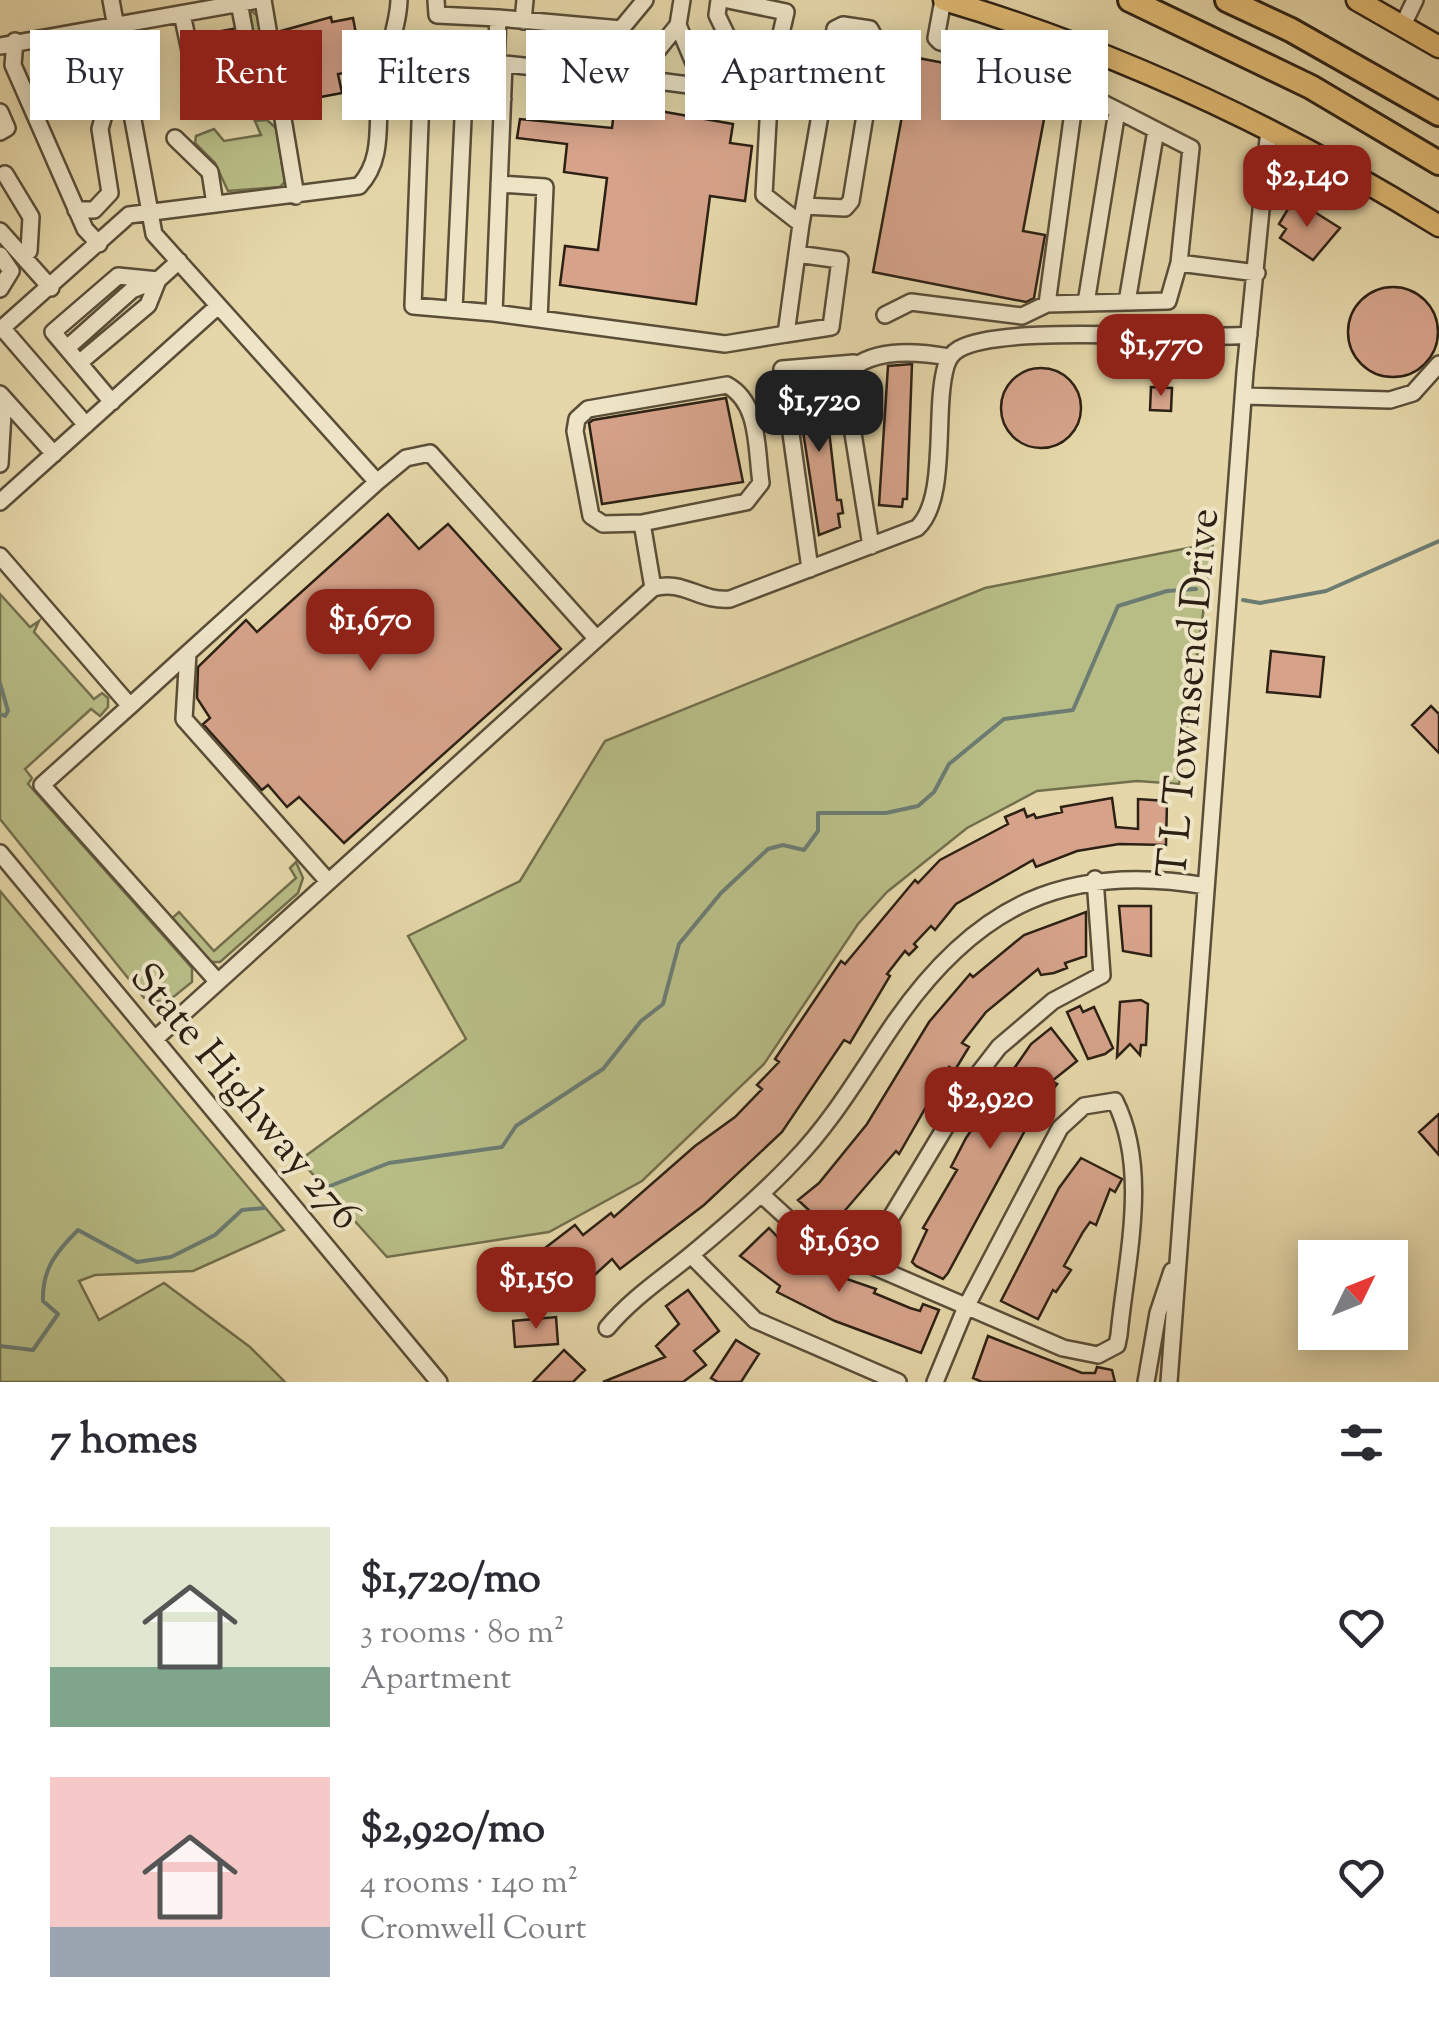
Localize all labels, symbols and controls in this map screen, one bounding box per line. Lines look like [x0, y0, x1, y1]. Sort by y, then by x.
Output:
chip: Buy [30, 30, 160, 120]
chip: Rent [180, 30, 322, 120]
chip: Filters [342, 30, 506, 120]
chip: New [526, 30, 665, 120]
chip: Apartment [685, 30, 921, 120]
chip: House [941, 30, 1108, 120]
pin: $2,140 [1226, 145, 1388, 230]
text: $2,140 [1265, 154, 1349, 200]
pin: $1,770 [1080, 314, 1242, 399]
text: $1,770 [1119, 323, 1203, 369]
pin: $1,720 [738, 370, 900, 455]
text: $1,720 [777, 379, 861, 425]
street label: T L Townsend Drive [1145, 506, 1237, 881]
pin: $1,670 [289, 589, 451, 674]
text: $1,670 [328, 598, 412, 644]
street label: State Highway 276 [113, 952, 373, 1245]
pin: $2,920 [909, 1067, 1071, 1152]
text: $2,920 [947, 1076, 1033, 1122]
pin: $1,630 [758, 1210, 920, 1295]
text: $1,630 [799, 1219, 879, 1265]
north arrow [1298, 1240, 1408, 1350]
map controls [1298, 1240, 1408, 1350]
pin: $1,150 [455, 1247, 617, 1332]
text: $1,150 [499, 1256, 573, 1302]
text: 7 homes [50, 1412, 198, 1472]
icon: filters [1334, 1415, 1389, 1470]
text: $1,720/mo [360, 1551, 541, 1611]
icon: home [130, 1567, 250, 1687]
icon: heart [1334, 1600, 1389, 1655]
text: 3 rooms · 80 m² [360, 1611, 564, 1657]
text: Apartment [360, 1657, 511, 1703]
text: $2,920/mo [360, 1801, 545, 1861]
icon: home [130, 1817, 250, 1937]
icon: heart [1334, 1850, 1389, 1905]
text: 4 rooms · 140 m² [360, 1861, 578, 1907]
text: Cromwell Court [360, 1907, 587, 1953]

